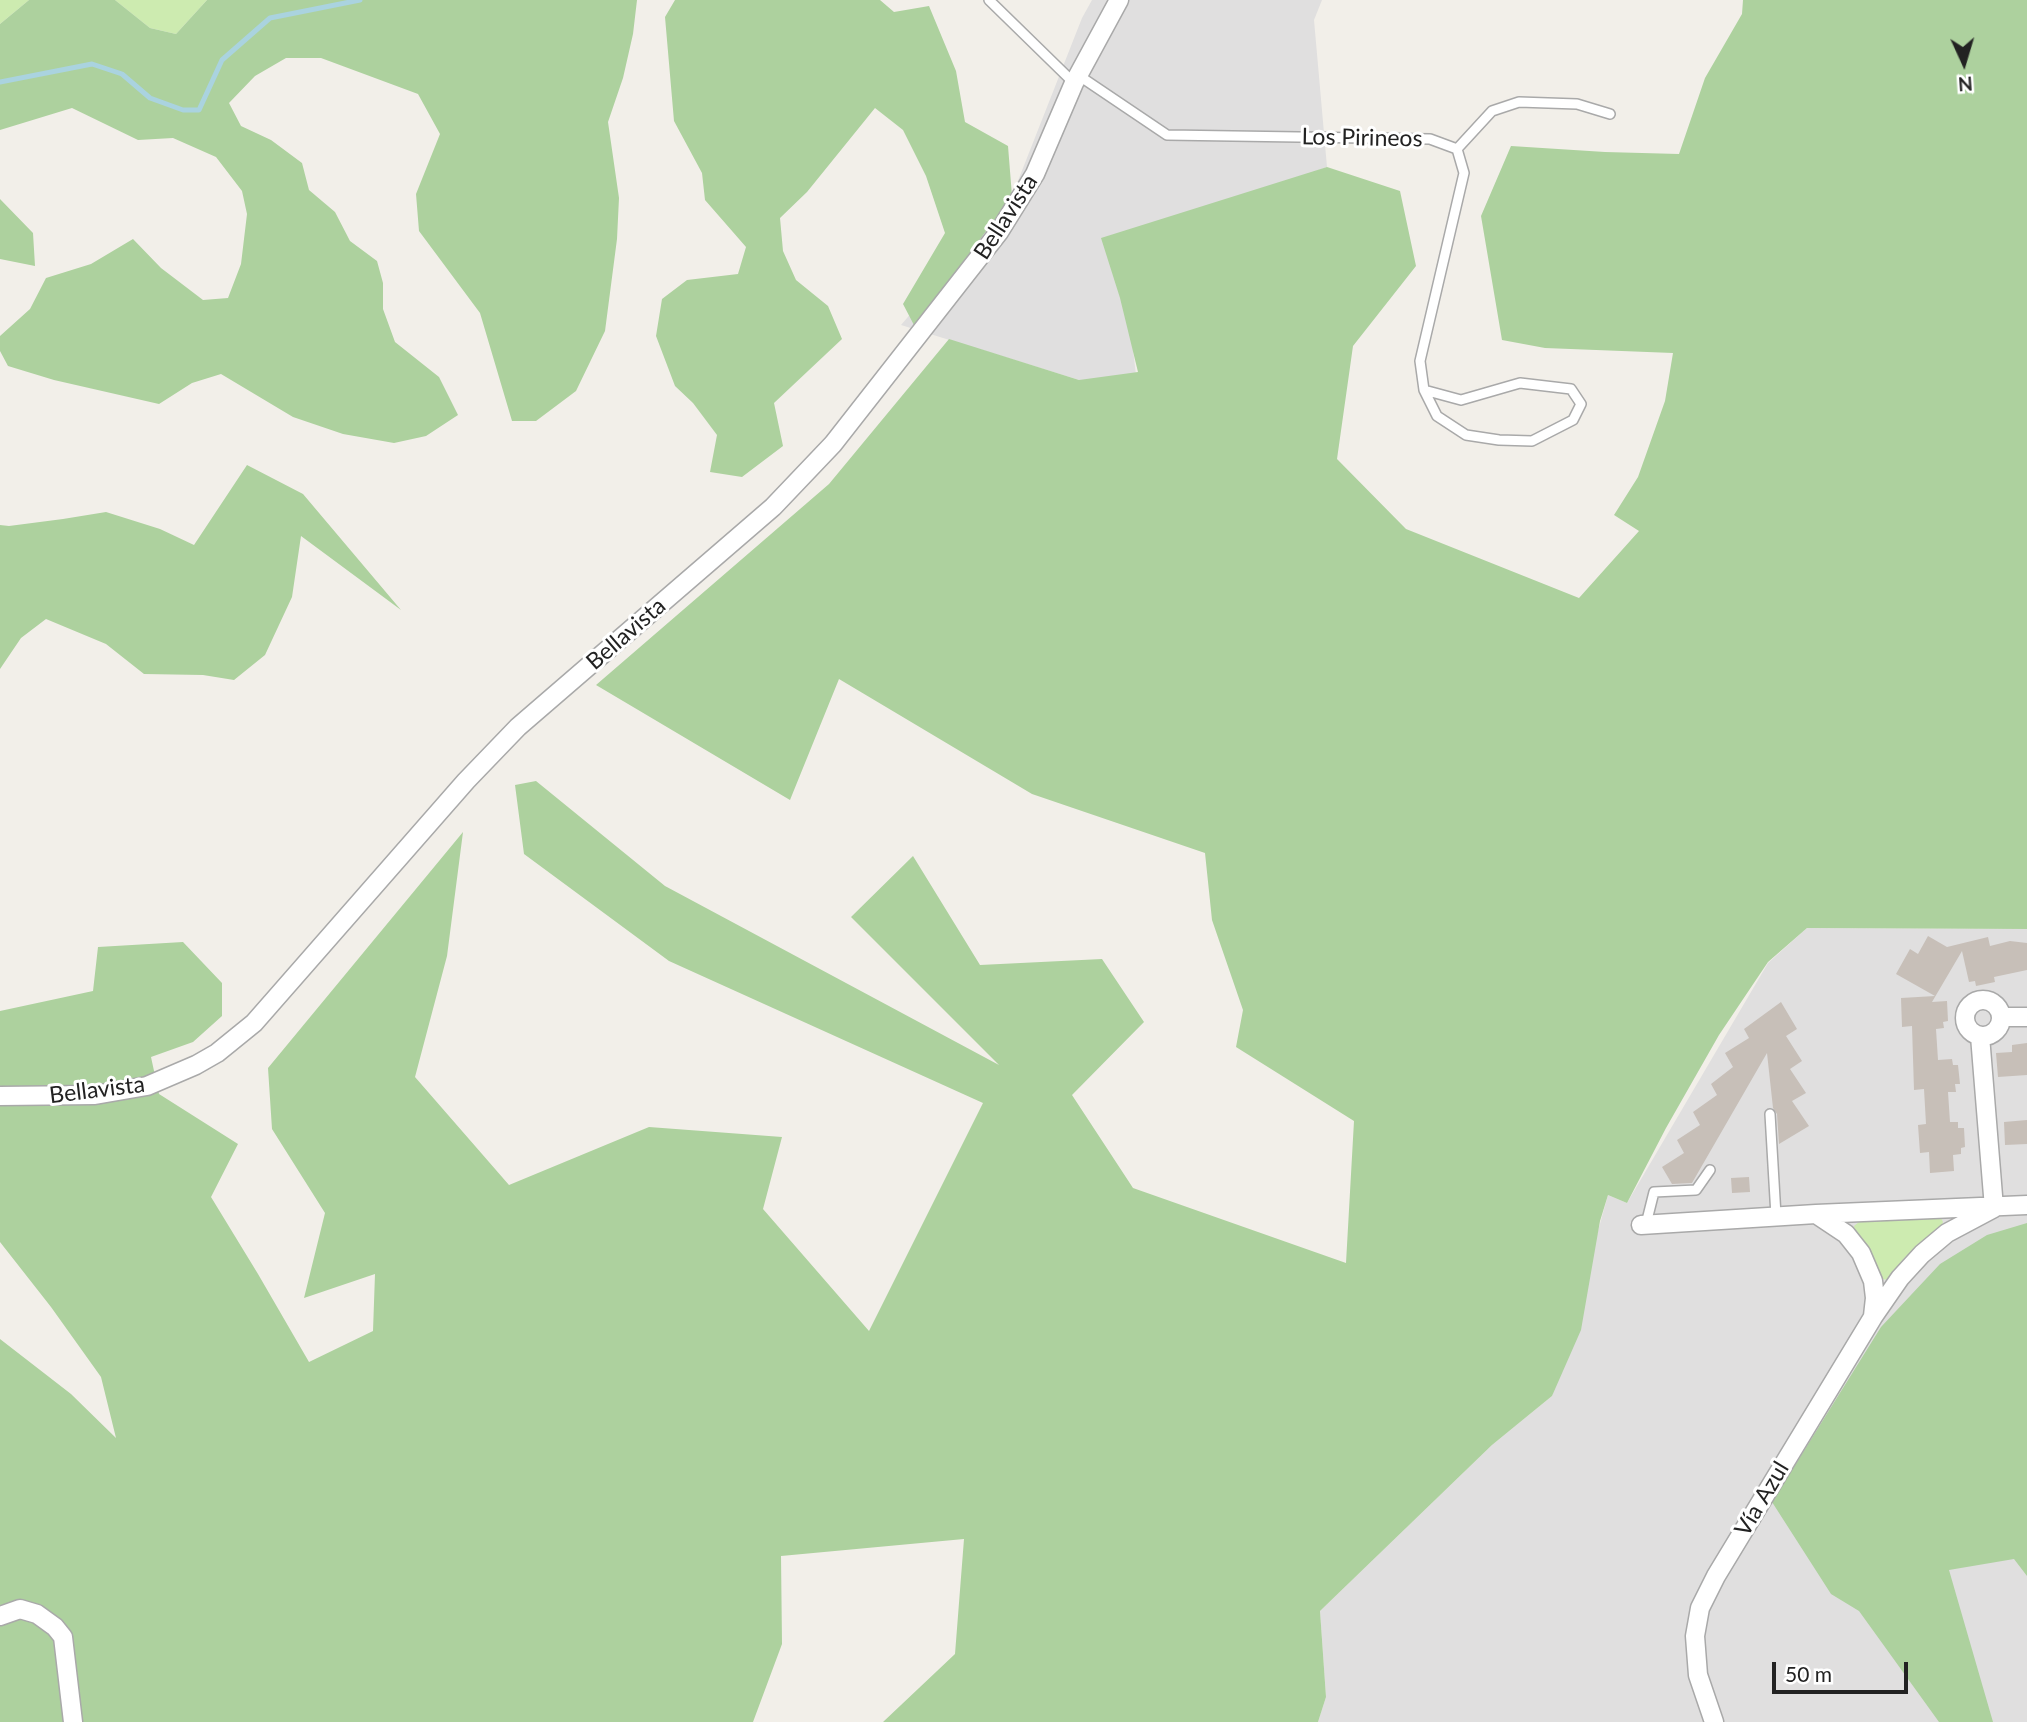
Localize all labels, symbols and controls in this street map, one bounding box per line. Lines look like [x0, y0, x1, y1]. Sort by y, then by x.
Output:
north arrow [1929, 28, 1999, 98]
text: N [1957, 72, 1974, 96]
street label: Los Pirineos [1301, 123, 1423, 153]
street label: Bellavista [968, 169, 1044, 265]
street label: Bellavista [581, 592, 671, 676]
street label: Bellavista [48, 1070, 146, 1110]
street label: Vía Azul [1729, 1457, 1795, 1541]
scale bar [1775, 1648, 1912, 1692]
text: 50 m [1785, 1661, 1832, 1686]

